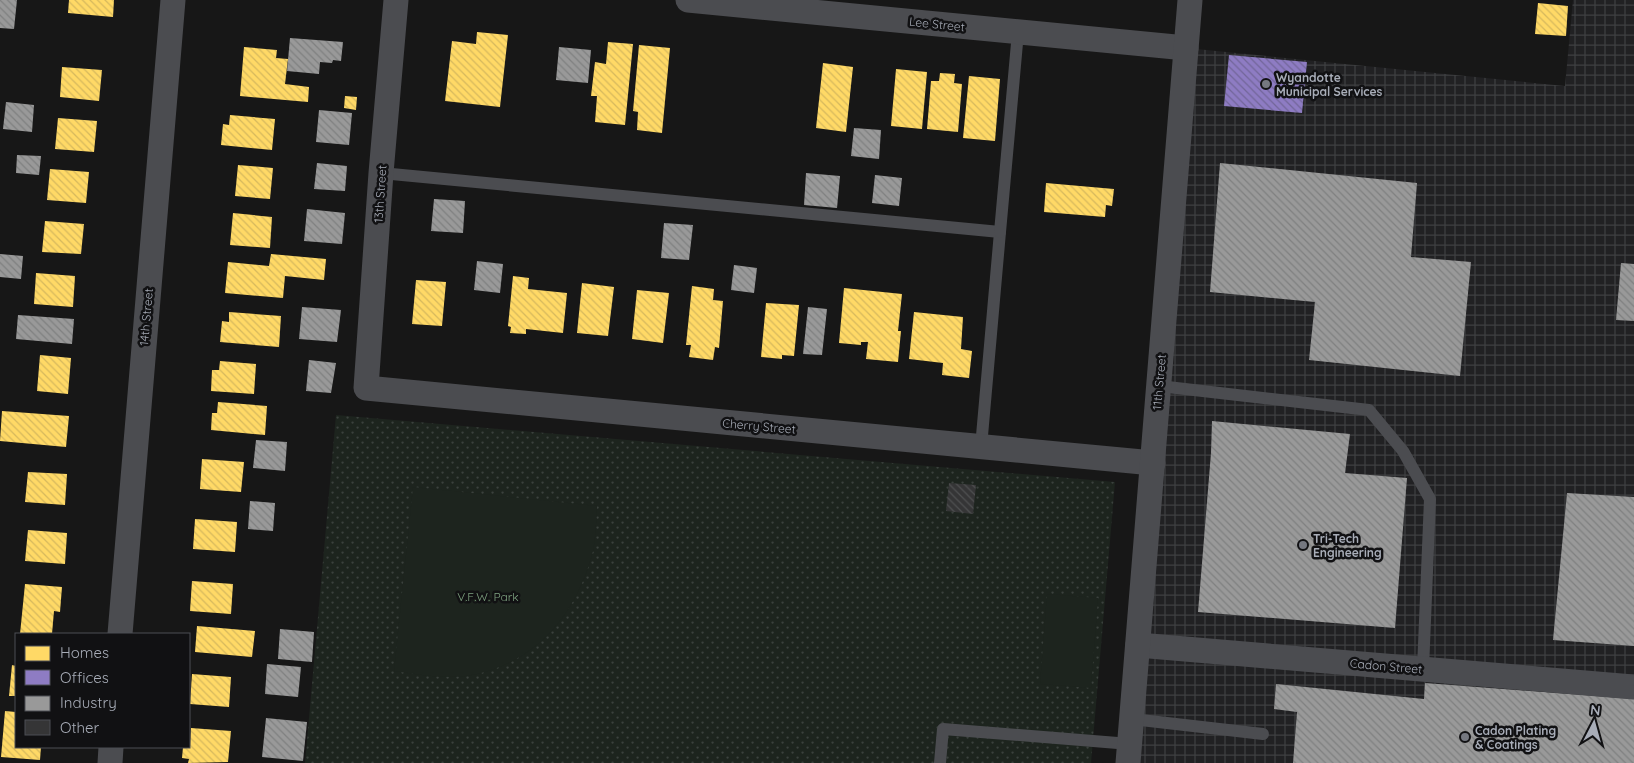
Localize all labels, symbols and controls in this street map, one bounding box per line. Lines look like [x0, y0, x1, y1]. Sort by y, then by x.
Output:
street label: Lee Street [908, 14, 966, 34]
place label: Wyandotte Municipal Services [1276, 70, 1383, 99]
marker: Wyandotte Municipal Services [1260, 78, 1272, 90]
street label: 13th Street [371, 165, 389, 223]
street label: 14th Street [136, 288, 156, 346]
street label: 11th Street [1149, 354, 1169, 410]
street label: Cherry Street [722, 415, 796, 437]
place label: Tri-Tech Engineering [1313, 531, 1382, 560]
marker: Tri-Tech Engineering [1297, 539, 1309, 551]
park label: V.F.W. Park [457, 589, 519, 604]
legend [15, 633, 190, 748]
text: Homes [60, 643, 109, 662]
street label: Cadon Street [1349, 655, 1423, 677]
text: Offices [60, 668, 109, 687]
text: Industry [60, 693, 117, 712]
north arrow [1569, 698, 1619, 748]
text: N [1589, 701, 1601, 720]
text: Other [60, 718, 100, 737]
place label: Cadon Plating & Coatings [1475, 723, 1556, 752]
marker: Cadon Plating & Coatings [1459, 731, 1471, 743]

